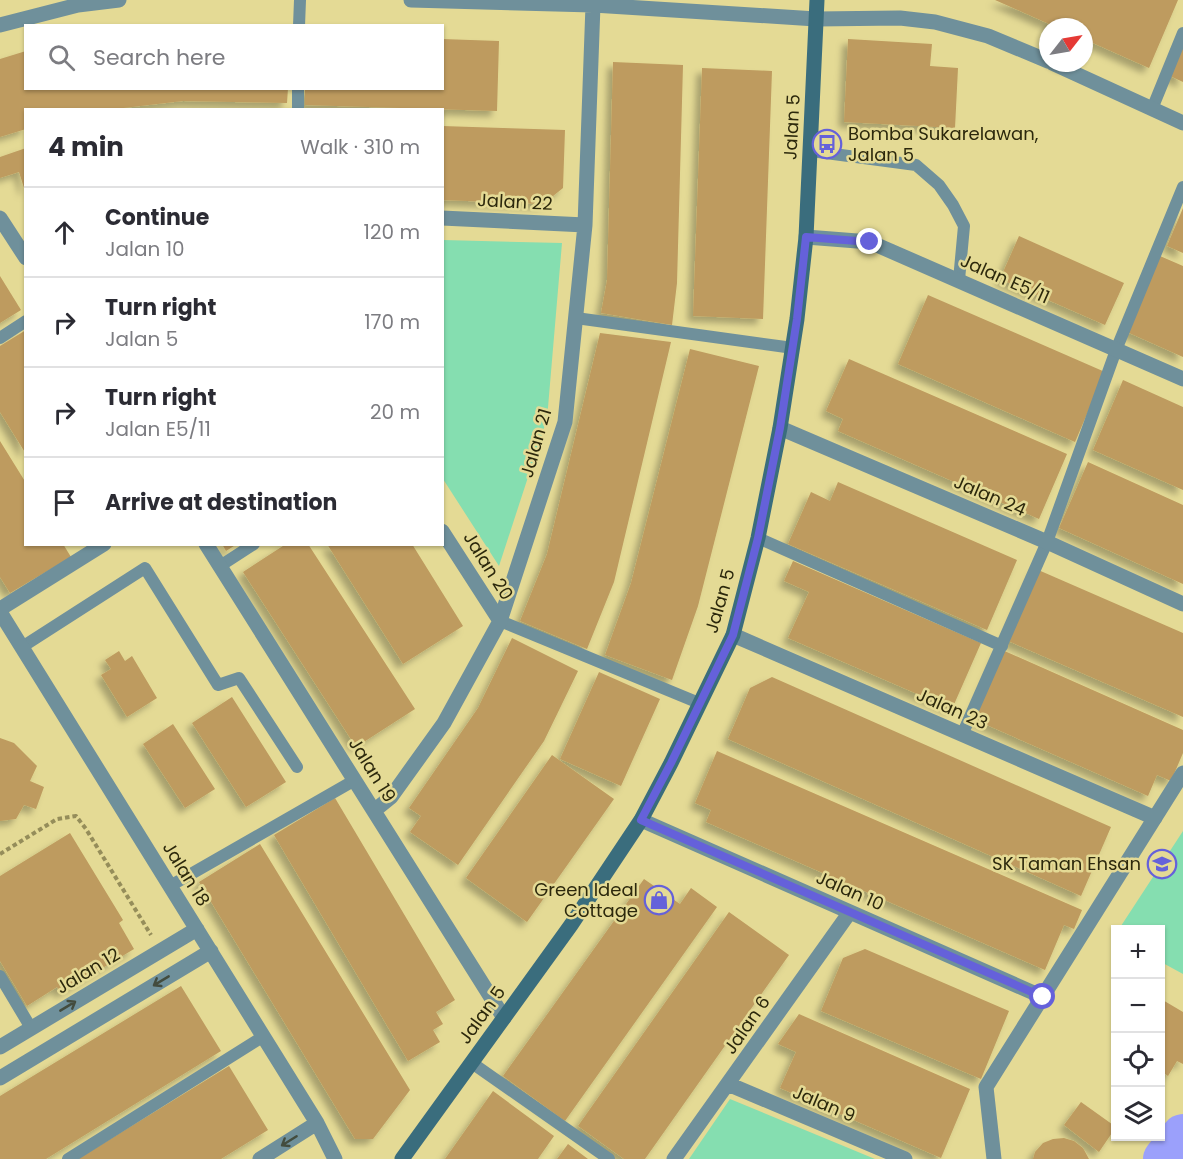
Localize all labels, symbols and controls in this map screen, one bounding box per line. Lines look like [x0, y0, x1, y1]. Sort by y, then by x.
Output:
north arrow [1039, 18, 1093, 72]
search box [24, 24, 444, 90]
icon: search [45, 41, 78, 74]
text: Search here [93, 42, 226, 73]
street label: Jalan 5 [777, 93, 806, 161]
place label: Bomba Sukarelawan, Jalan 5 [848, 121, 1039, 167]
bus stop icon: Bomba Sukarelawan, Jalan 5 [811, 128, 843, 160]
text: 4 min [48, 129, 124, 165]
text: Walk · 310 m [300, 133, 420, 161]
street label: Jalan 22 [477, 187, 553, 216]
text: Continue [105, 202, 209, 233]
icon: ahead [48, 216, 81, 249]
text: 120 m [364, 218, 420, 246]
route end [856, 228, 882, 254]
text: Jalan 10 [105, 235, 185, 263]
street label: Jalan E5/11 [957, 248, 1054, 309]
text: Turn right [105, 292, 216, 323]
icon: right [48, 306, 81, 339]
text: 170 m [364, 308, 420, 336]
text: Jalan 5 [105, 325, 178, 353]
text: Turn right [105, 382, 216, 413]
icon: right [48, 396, 81, 429]
text: 20 m [370, 398, 420, 426]
street label: Jalan 21 [514, 405, 557, 480]
text: Jalan E5/11 [105, 415, 211, 443]
street label: Jalan 24 [950, 469, 1030, 522]
icon: arrive [48, 486, 81, 519]
text: Arrive at destination [105, 487, 337, 518]
street label: Jalan 20 [458, 527, 519, 605]
street label: Jalan 5 [698, 566, 741, 636]
street label: Jalan 23 [913, 682, 992, 735]
street label: Jalan 19 [343, 733, 402, 807]
street label: Jalan 18 [157, 837, 216, 911]
school or university icon: SK Taman Ehsan [1146, 848, 1178, 880]
place label: SK Taman Ehsan [992, 851, 1141, 876]
street label: Jalan 10 [812, 865, 888, 917]
place label: Green Ideal Cottage [534, 877, 638, 923]
shop icon: Green Ideal Cottage [643, 884, 675, 916]
map controls [1111, 925, 1165, 1141]
button: + [1111, 925, 1165, 979]
street label: Jalan 12 [51, 942, 125, 1000]
one-way arrow [153, 976, 170, 988]
button: − [1111, 979, 1165, 1033]
street label: Jalan 5 [452, 981, 511, 1049]
route start [1029, 983, 1055, 1009]
street label: Jalan 6 [717, 990, 776, 1059]
one-way arrow [59, 999, 76, 1011]
button: locate [1111, 1033, 1165, 1087]
street label: Jalan 9 [789, 1079, 859, 1128]
button: layers [1111, 1087, 1165, 1141]
one-way arrow [281, 1135, 298, 1147]

